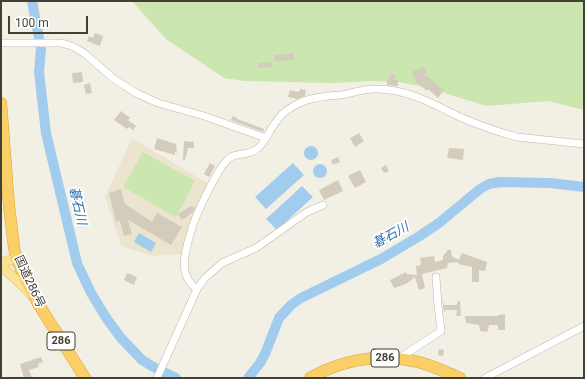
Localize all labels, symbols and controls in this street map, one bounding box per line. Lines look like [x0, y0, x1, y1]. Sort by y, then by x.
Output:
scale bar [10, 8, 90, 34]
text: 100 m [15, 16, 49, 30]
water label: 碁石川 [65, 185, 89, 227]
water label: 碁石川 [370, 220, 412, 252]
street label: 国道286号 [11, 253, 47, 311]
road number: 286 [47, 332, 75, 350]
road number: 286 [371, 349, 399, 367]

